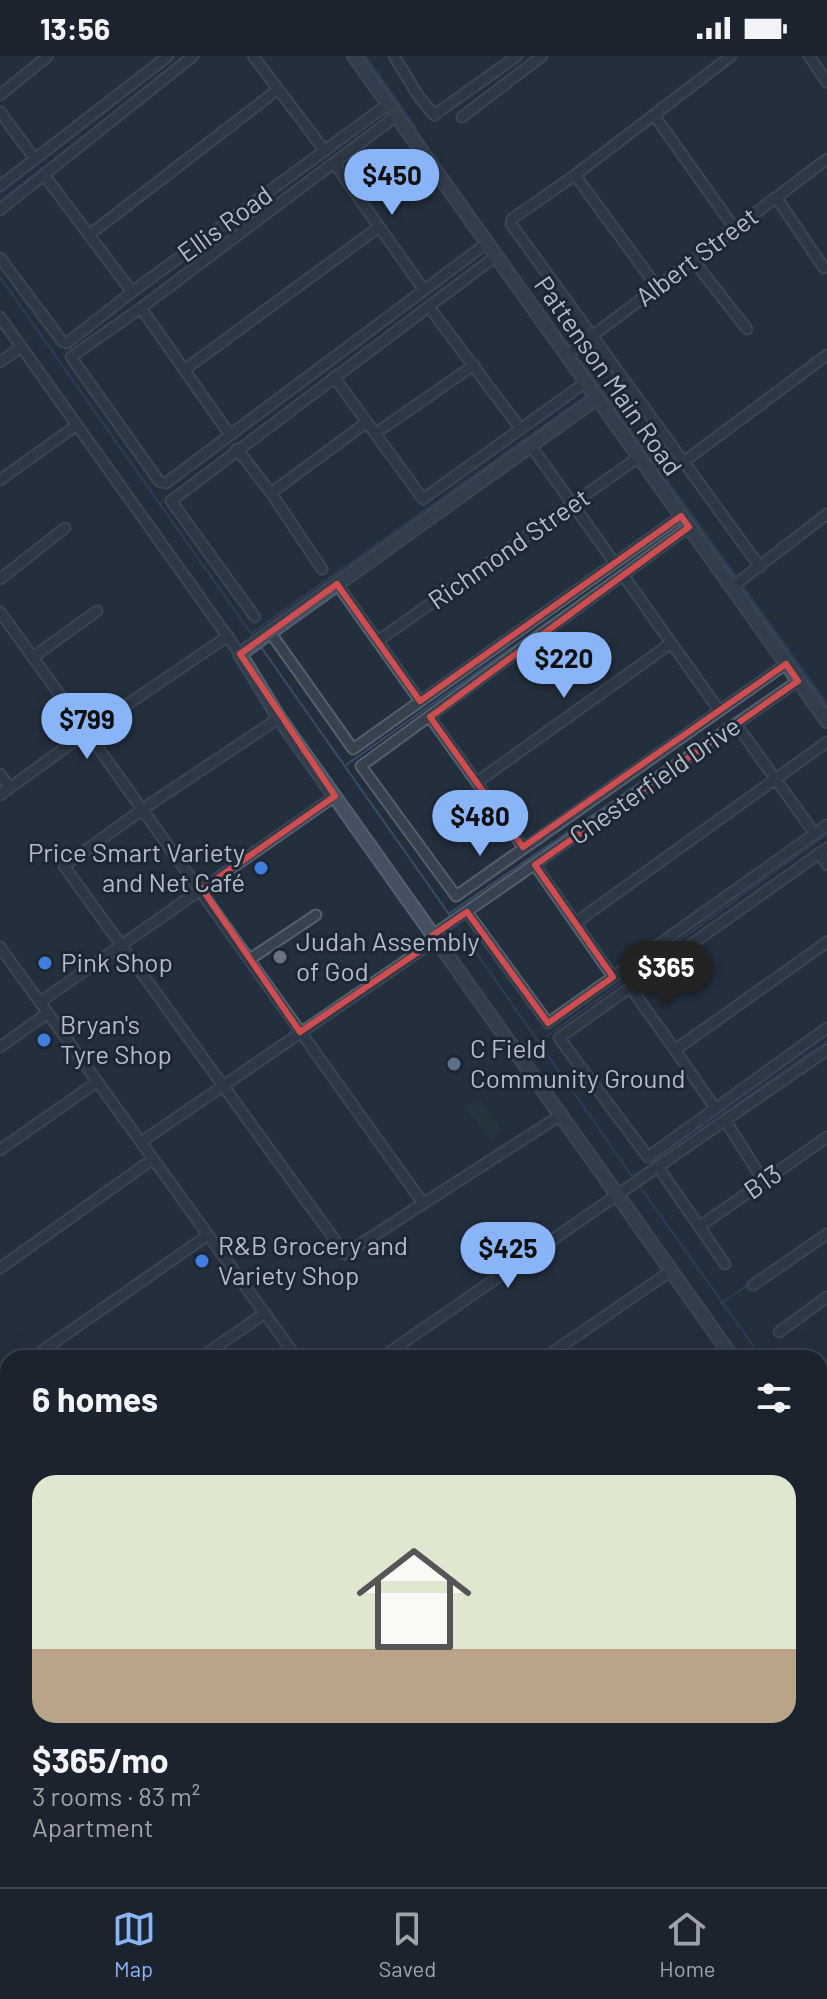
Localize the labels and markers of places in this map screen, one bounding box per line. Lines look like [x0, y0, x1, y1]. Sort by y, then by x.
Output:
pin: $450 [345, 149, 439, 217]
pin: $220 [517, 632, 611, 700]
pin: $799 [40, 693, 134, 761]
pin: $480 [433, 790, 527, 858]
place label: Price Smart Variety and Net Café [28, 836, 245, 897]
marker: Price Smart Variety and Net Café [252, 859, 270, 877]
place label: Judah Assembly of God [296, 925, 480, 986]
pin: $365 [619, 941, 713, 1009]
place label: Pink Shop [61, 946, 173, 977]
marker: Judah Assembly of God [271, 948, 289, 966]
marker: Pink Shop [36, 954, 54, 972]
place label: Bryan's Tyre Shop [60, 1008, 172, 1069]
marker: Bryan's Tyre Shop [35, 1031, 53, 1049]
place label: C Field Community Ground [470, 1032, 686, 1093]
marker: C Field Community Ground [445, 1055, 463, 1073]
pin: $425 [461, 1222, 555, 1290]
place label: R&B Grocery and Variety Shop [218, 1229, 408, 1290]
marker: R&B Grocery and Variety Shop [193, 1252, 211, 1270]

